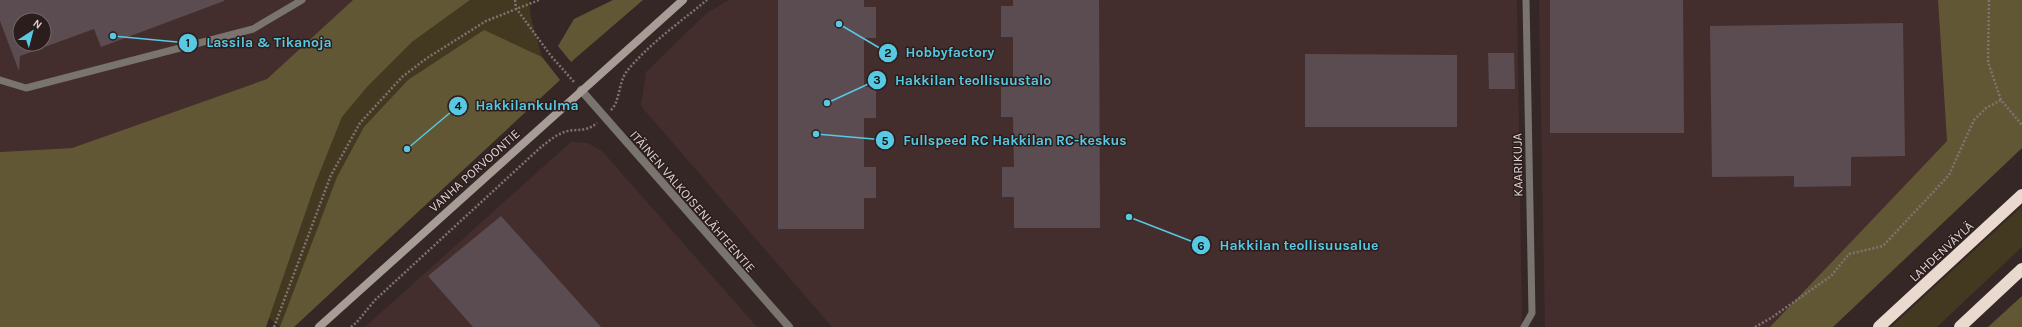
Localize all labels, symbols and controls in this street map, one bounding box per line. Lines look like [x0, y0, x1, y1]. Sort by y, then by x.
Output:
north arrow [12, 12, 52, 52]
text: N [31, 17, 45, 32]
callout: Lassila & Tikanoja [178, 30, 340, 56]
text: Lassila & Tikanoja [206, 34, 332, 51]
text: 1 [186, 36, 190, 50]
callout: Hobbyfactory [878, 40, 1002, 66]
text: Hobbyfactory [906, 44, 994, 61]
text: 2 [884, 46, 892, 60]
callout: Hakkilan teollisuustalo [867, 67, 1059, 93]
text: Hakkilan teollisuustalo [895, 72, 1051, 89]
text: 3 [873, 73, 881, 87]
callout: Hakkilankulma [448, 93, 587, 119]
text: Hakkilankulma [475, 97, 579, 114]
text: 4 [454, 99, 462, 113]
street label: VANHA PORVOONTIE [426, 126, 523, 215]
street label: ITÄINEN VALKOISENLÄHTEENTIE [627, 127, 759, 275]
callout: Fullspeed RC Hakkilan RC-keskus [875, 127, 1134, 153]
text: Fullspeed RC Hakkilan RC-keskus [903, 132, 1127, 149]
street label: KAARIKUJA [1509, 133, 1526, 197]
text: 5 [882, 134, 889, 148]
street label: LAHDENVÄYLÄ [1906, 217, 1977, 285]
callout: Hakkilan teollisuusalue [1191, 232, 1386, 258]
text: Hakkilan teollisuusalue [1220, 237, 1378, 254]
text: 6 [1197, 239, 1205, 253]

